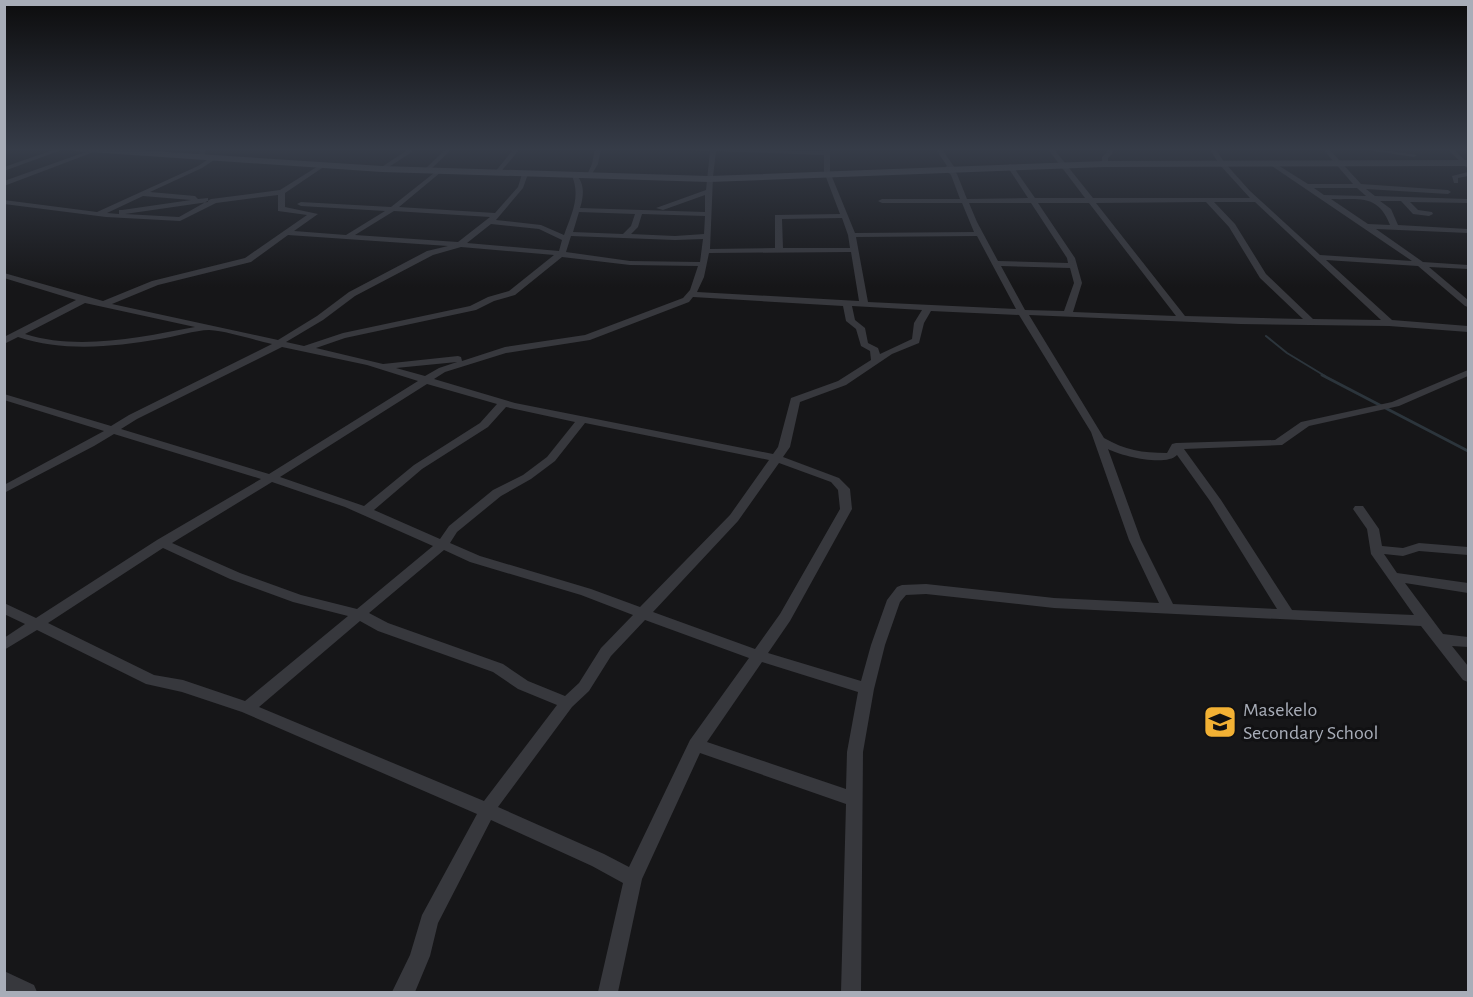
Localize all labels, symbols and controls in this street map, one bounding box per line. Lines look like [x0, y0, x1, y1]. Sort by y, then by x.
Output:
place label: Masekelo Secondary School [1243, 700, 1379, 743]
school or university icon: Masekelo Secondary School [1202, 704, 1238, 740]

